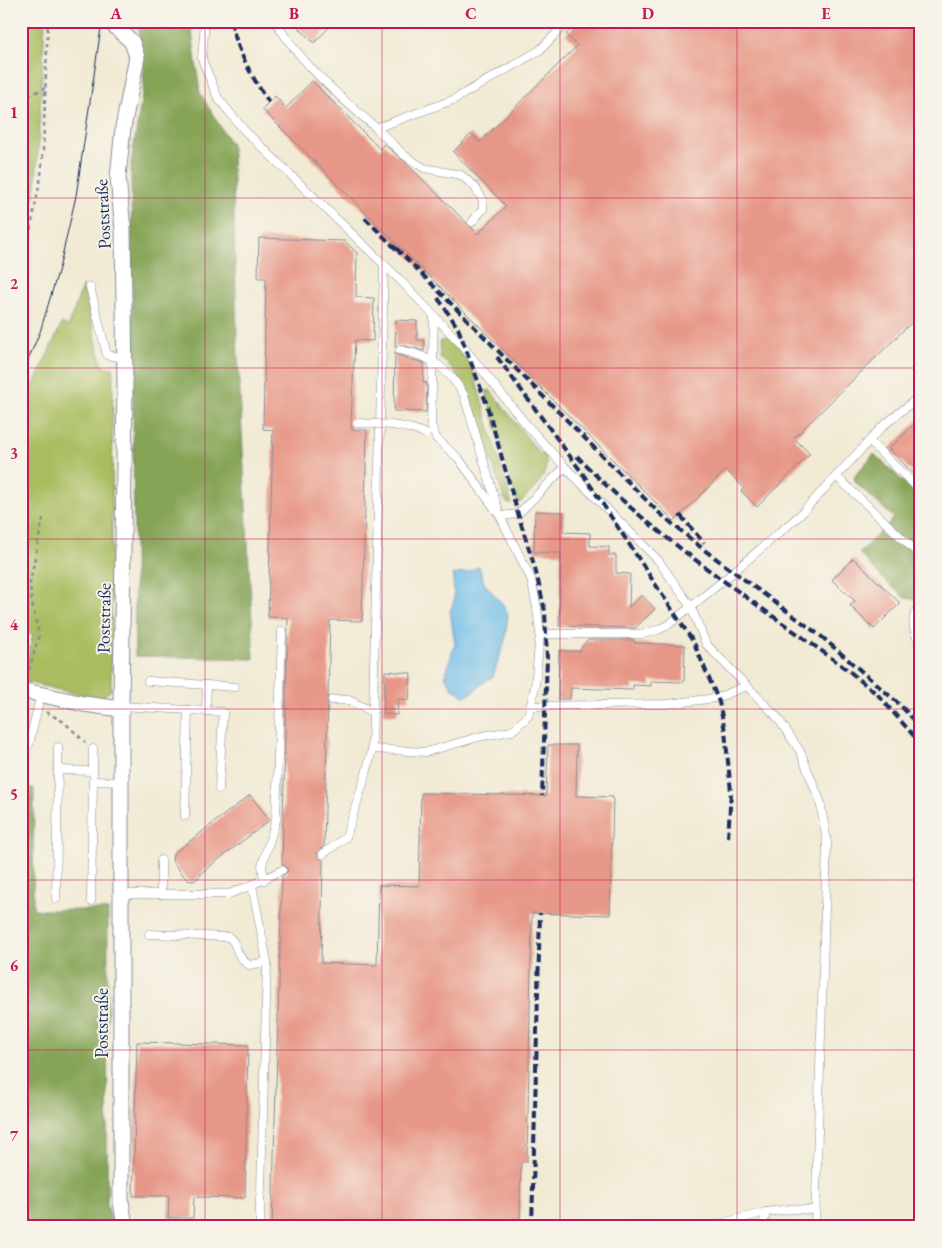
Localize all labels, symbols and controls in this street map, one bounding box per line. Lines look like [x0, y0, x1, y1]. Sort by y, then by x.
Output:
text: A [109, 3, 122, 24]
text: B [289, 3, 299, 24]
text: C [465, 3, 477, 24]
text: D [642, 3, 654, 24]
text: E [821, 3, 831, 24]
text: 1 [10, 102, 18, 123]
street label: Poststraße [89, 178, 116, 250]
text: 2 [10, 273, 19, 294]
text: 3 [10, 443, 18, 464]
street label: Poststraße [91, 583, 116, 653]
text: 4 [10, 614, 19, 635]
text: 5 [10, 784, 18, 805]
text: 6 [10, 955, 19, 976]
street label: Poststraße [90, 988, 113, 1058]
text: 7 [10, 1125, 19, 1146]

